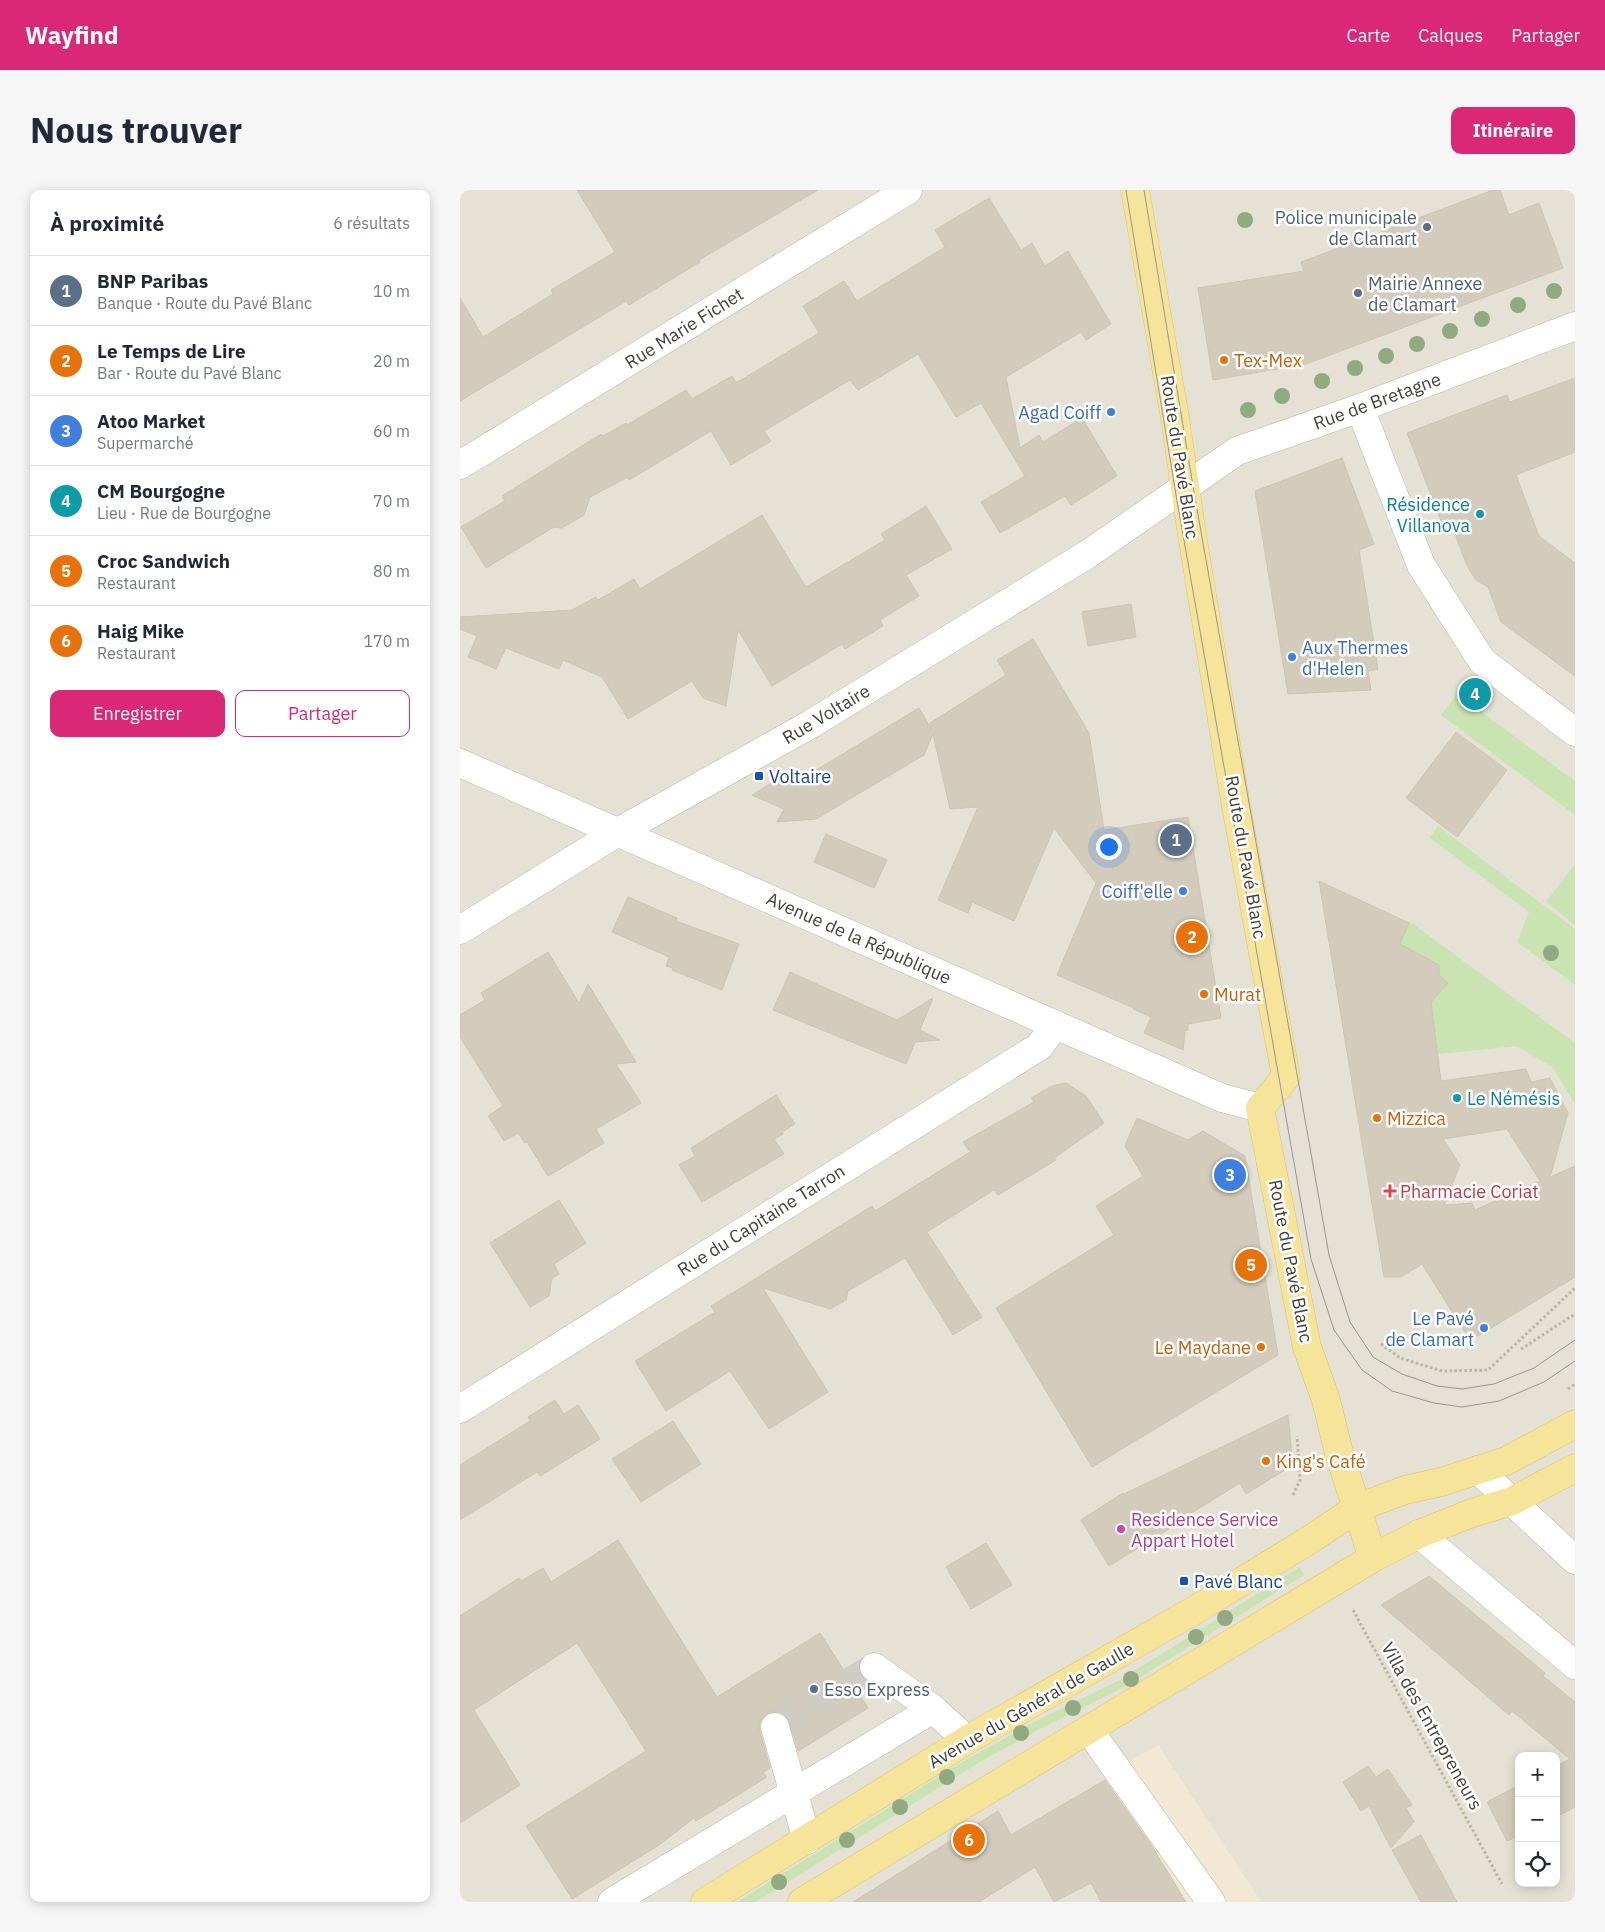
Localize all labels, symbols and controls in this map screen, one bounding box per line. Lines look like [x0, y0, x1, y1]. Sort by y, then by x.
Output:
text: Wayfind [25, 19, 118, 51]
text: Carte [1347, 24, 1390, 47]
text: Calques [1418, 24, 1483, 47]
text: Partager [1511, 24, 1580, 47]
text: Nous trouver [30, 107, 242, 153]
button: Itinéraire [1451, 107, 1575, 154]
place label: Police municipale de Clamart [1275, 206, 1417, 250]
text: À proximité [50, 209, 164, 237]
text: 6 résultats [333, 213, 410, 233]
marker: Police municipale de Clamart [1421, 221, 1433, 233]
text: BNP Paribas [97, 269, 208, 293]
place label: Mairie Annexe de Clamart [1368, 272, 1483, 316]
text: 1 [61, 281, 71, 301]
text: 10 m [373, 281, 410, 301]
street label: Rue Marie Fichet [620, 282, 748, 374]
marker: Mairie Annexe de Clamart [1352, 287, 1364, 299]
text: Banque · Route du Pavé Blanc [97, 293, 312, 313]
text: Le Temps de Lire [97, 339, 246, 363]
place label: Tex-Mex [1234, 349, 1302, 372]
text: 2 [61, 351, 71, 371]
text: 20 m [373, 351, 410, 371]
marker: Tex-Mex [1218, 354, 1230, 366]
text: Bar · Route du Pavé Blanc [97, 363, 282, 383]
street label: Rue de Bretagne [1310, 367, 1444, 435]
street label: Route du Pavé Blanc [1156, 374, 1204, 540]
place label: Agad Coiff [1018, 401, 1101, 424]
marker: Agad Coiff [1105, 406, 1117, 418]
text: Atoo Market [97, 409, 205, 433]
text: 3 [61, 421, 71, 441]
text: 60 m [373, 421, 410, 441]
text: Supermarché [97, 433, 194, 453]
text: CM Bourgogne [97, 479, 225, 503]
text: 4 [61, 491, 71, 511]
text: 70 m [373, 491, 410, 511]
place label: Résidence Villanova [1386, 493, 1470, 537]
text: Lieu · Rue de Bourgogne [97, 503, 271, 523]
marker: Résidence Villanova [1474, 508, 1486, 520]
text: Croc Sandwich [97, 549, 230, 573]
text: 5 [61, 561, 71, 581]
text: 80 m [373, 561, 410, 581]
text: Restaurant [97, 573, 176, 593]
text: Haig Mike [97, 619, 184, 643]
text: 6 [61, 631, 71, 651]
text: 170 m [363, 631, 410, 651]
place label: Aux Thermes d'Helen [1302, 636, 1409, 680]
text: Restaurant [97, 643, 176, 663]
marker: Aux Thermes d'Helen [1286, 651, 1298, 663]
pin: 4 [1459, 675, 1491, 713]
street label: Rue Voltaire [778, 679, 874, 749]
button: Enregistrer [50, 690, 225, 737]
button: Partager [235, 690, 410, 737]
place label: Voltaire [769, 765, 831, 788]
marker: Voltaire [753, 770, 765, 782]
street label: Route du Pavé Blanc [1220, 774, 1272, 940]
pin: 1 [1160, 821, 1192, 859]
your location [1096, 834, 1122, 860]
place label: Coiff'elle [1102, 880, 1173, 903]
marker: Coiff'elle [1177, 885, 1189, 897]
street label: Avenue de la République [763, 887, 955, 989]
pin: 2 [1176, 918, 1208, 956]
place label: Murat [1214, 983, 1261, 1006]
marker: Murat [1198, 988, 1210, 1000]
place label: Le Némésis [1467, 1087, 1560, 1110]
marker: Le Némésis [1451, 1092, 1463, 1104]
place label: Mizzica [1387, 1107, 1446, 1130]
marker: Mizzica [1371, 1112, 1383, 1124]
pin: 3 [1214, 1156, 1246, 1194]
street label: Rue du Capitaine Tarron [673, 1159, 849, 1281]
street label: Route du Pavé Blanc [1264, 1178, 1318, 1344]
place label: Pharmacie Coriat [1400, 1180, 1539, 1203]
marker: Pharmacie Coriat [1384, 1185, 1396, 1197]
pin: 5 [1235, 1246, 1267, 1284]
place label: Le Pavé de Clamart [1385, 1307, 1474, 1351]
marker: Le Pavé de Clamart [1478, 1322, 1490, 1334]
place label: Le Maydane [1155, 1336, 1251, 1359]
marker: Le Maydane [1255, 1341, 1267, 1353]
place label: King's Café [1276, 1450, 1366, 1473]
marker: King's Café [1260, 1455, 1272, 1467]
place label: Residence Service Appart Hotel [1131, 1508, 1278, 1552]
marker: Residence Service Appart Hotel [1115, 1523, 1127, 1535]
place label: Pavé Blanc [1194, 1570, 1283, 1593]
marker: Pavé Blanc [1178, 1575, 1190, 1587]
street label: Avenue du Général de Gaulle [924, 1637, 1138, 1773]
street label: Villa des Entrepreneurs [1376, 1638, 1488, 1814]
place label: Esso Express [824, 1678, 930, 1701]
marker: Esso Express [808, 1683, 820, 1695]
map controls [1515, 1752, 1560, 1887]
button: + [1515, 1752, 1560, 1797]
button: − [1515, 1797, 1560, 1842]
pin: 6 [953, 1821, 985, 1859]
button: locate [1515, 1842, 1560, 1887]

